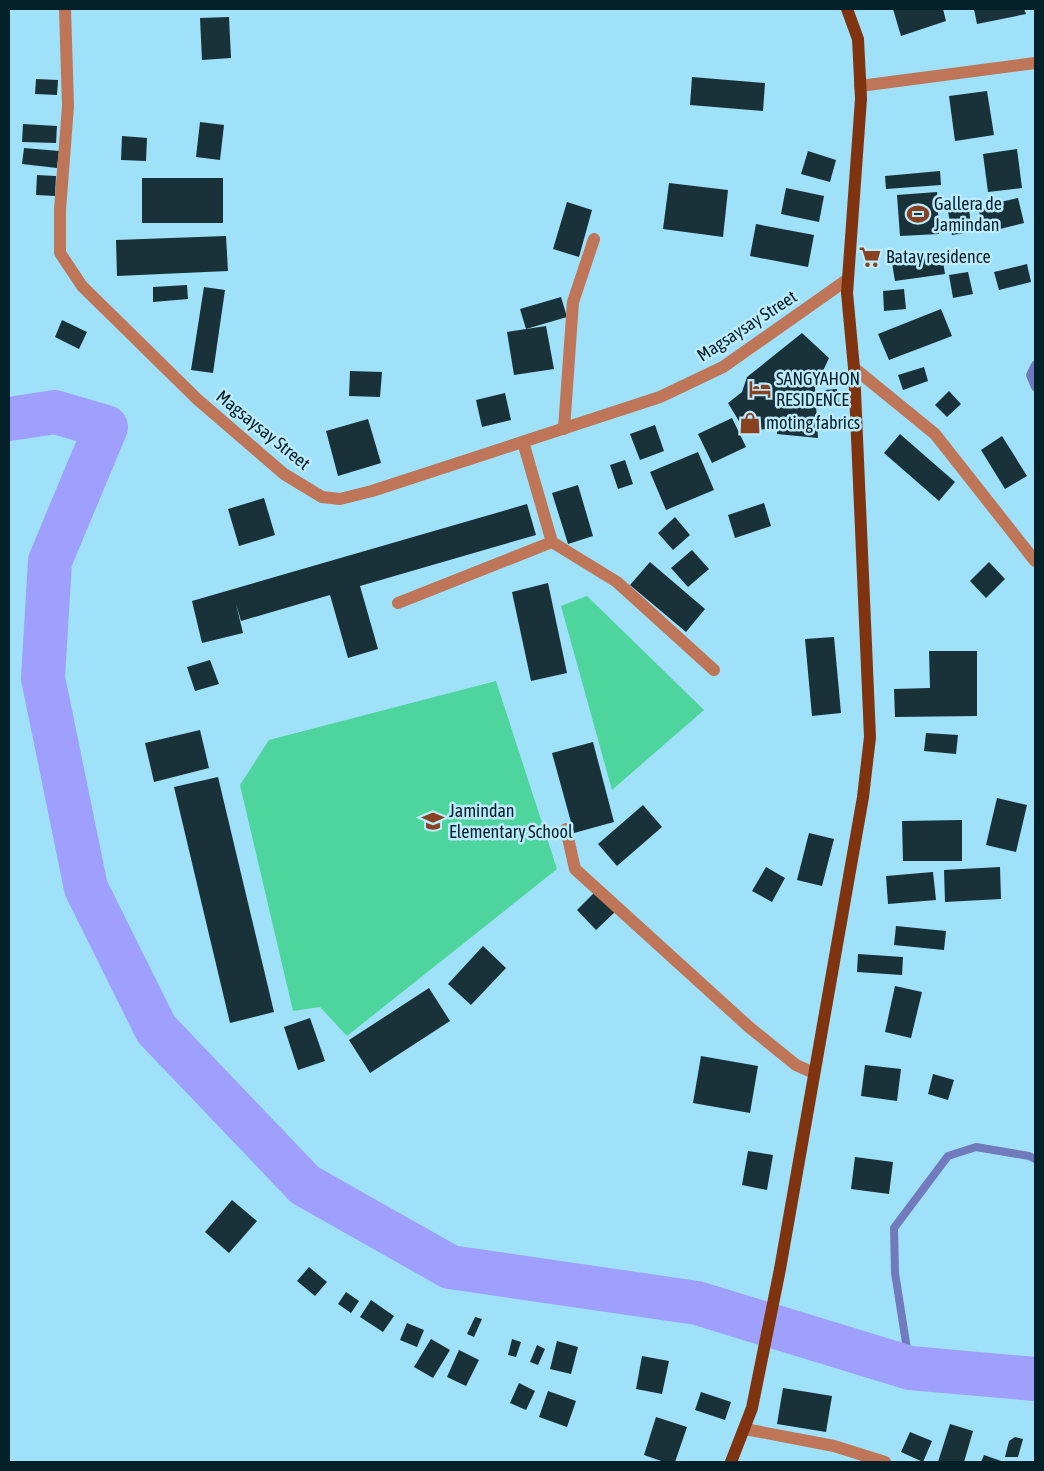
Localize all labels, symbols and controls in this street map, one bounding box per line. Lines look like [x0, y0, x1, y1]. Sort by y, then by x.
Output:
place label: Gallera de Jamindan [934, 193, 1002, 235]
sports icon: Gallera de Jamindan [905, 201, 931, 227]
supermarket icon: Batay residence [857, 244, 883, 270]
place label: Batay residence [886, 246, 991, 267]
street label: Magsaysay Street [693, 286, 800, 366]
place label: SANGYAHON RESIDENCE [776, 368, 860, 410]
hotel icon: SANGYAHON RESIDENCE [747, 376, 773, 402]
street label: Magsaysay Street [212, 385, 314, 474]
shop icon: moting fabrics [737, 410, 763, 436]
place label: moting fabrics [766, 412, 860, 433]
place label: Jamindan Elementary School [449, 800, 573, 842]
school or university icon: Jamindan Elementary School [420, 808, 446, 834]

